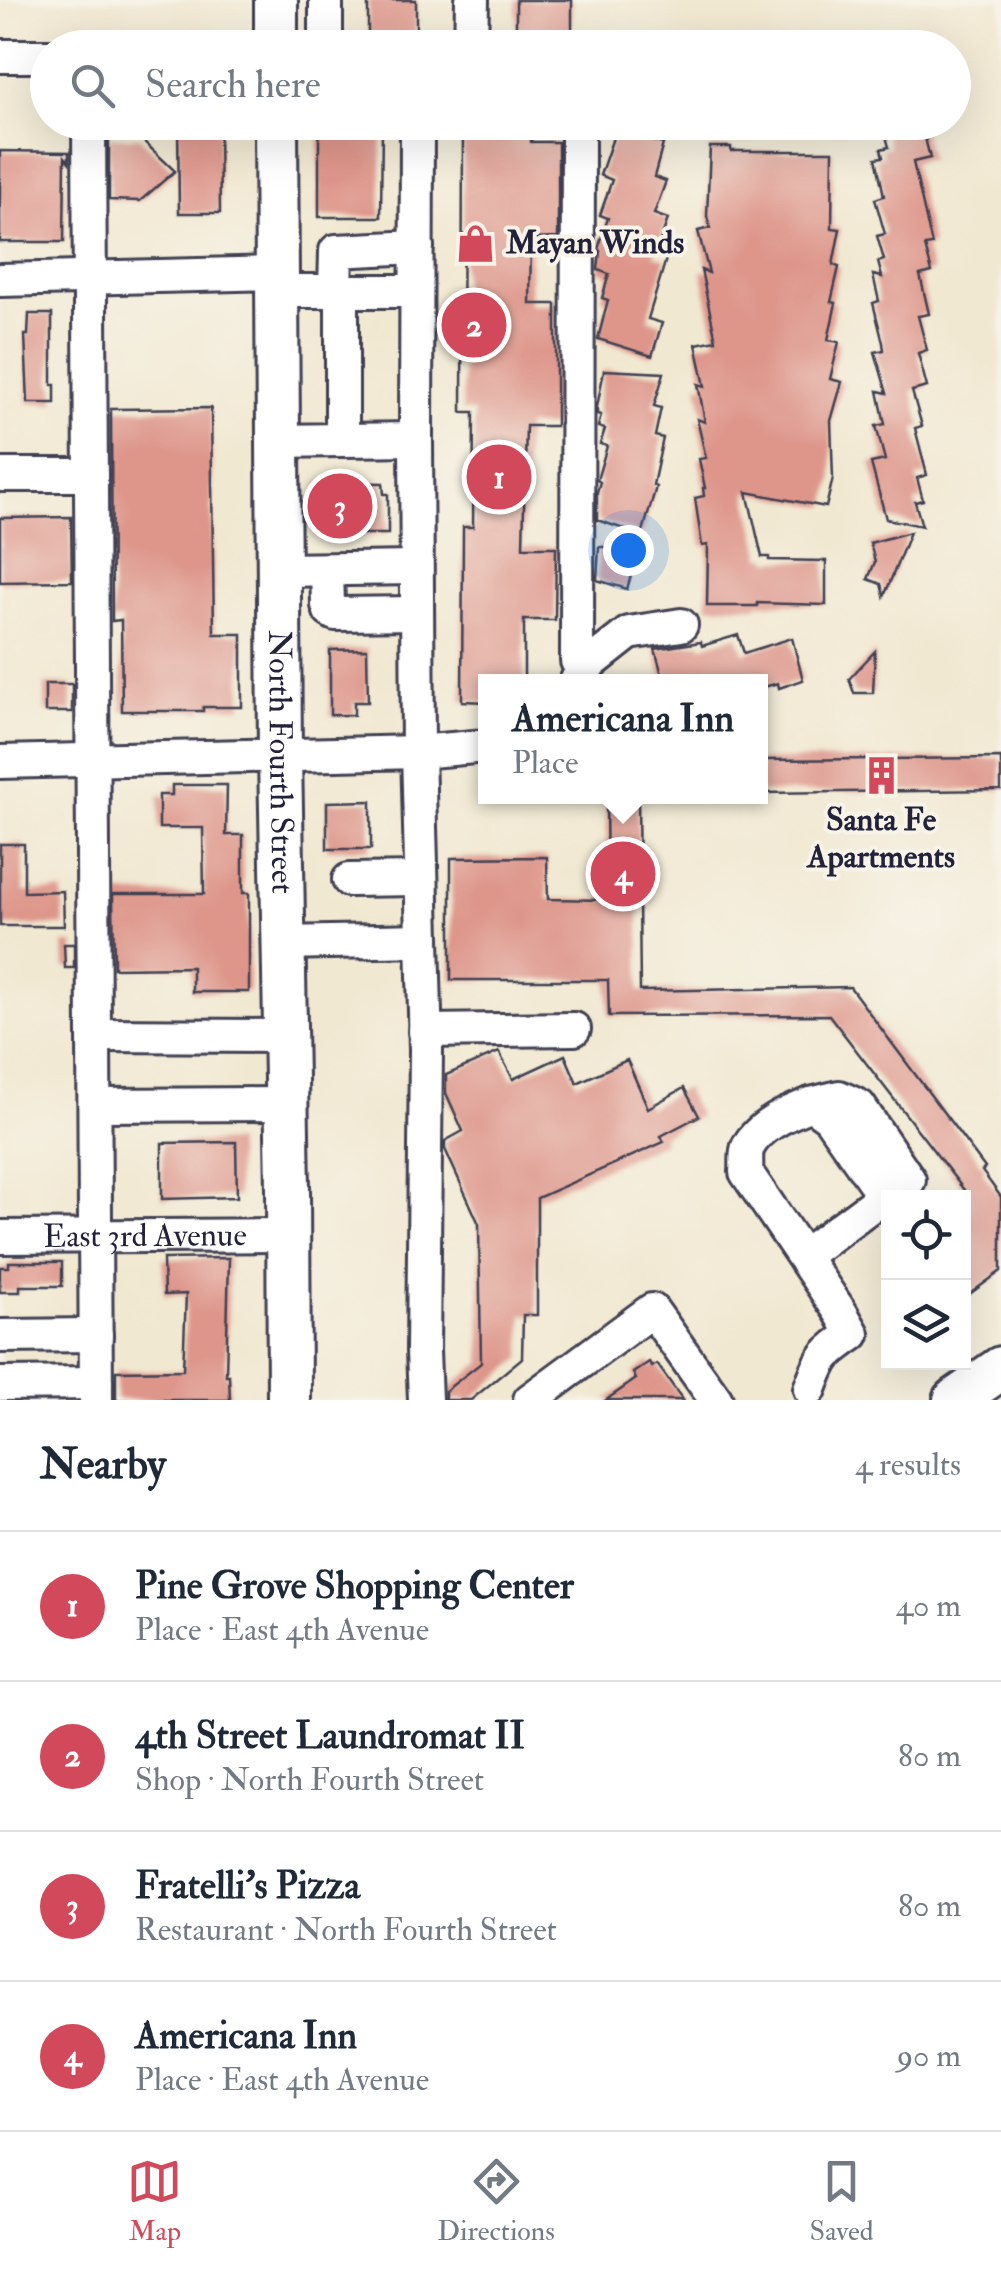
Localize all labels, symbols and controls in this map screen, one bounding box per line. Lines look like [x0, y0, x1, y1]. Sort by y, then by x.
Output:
search box [30, 30, 971, 140]
icon: search [65, 58, 120, 113]
text: Search here [145, 61, 321, 109]
shop icon: Mayan Winds [455, 222, 497, 264]
place label: Mayan Winds [505, 223, 684, 263]
pin: 2 [442, 288, 506, 362]
pin: 1 [466, 440, 532, 514]
pin: 3 [308, 468, 372, 544]
your location [603, 525, 654, 576]
street label: North Fourth Street [259, 630, 303, 894]
popup [478, 674, 768, 804]
text: Americana Inn [512, 695, 734, 743]
text: Place [512, 743, 578, 783]
building icon: Santa Fe Apartments [860, 754, 902, 796]
place label: Santa Fe Apartments [805, 800, 955, 877]
pin: 4 [590, 836, 656, 912]
map controls [881, 1190, 971, 1370]
button: locate [881, 1190, 971, 1280]
street label: East 3rd Avenue [43, 1215, 247, 1257]
button: layers [881, 1280, 971, 1370]
text: Nearby [40, 1439, 166, 1491]
text: 4 results [855, 1445, 961, 1485]
text: Pine Grove Shopping Center [135, 1562, 574, 1610]
text: 1 [67, 1586, 78, 1626]
text: 40 m [896, 1586, 961, 1626]
text: Place · East 4th Avenue [135, 1610, 429, 1650]
text: 4th Street Laundromat II [135, 1712, 525, 1760]
text: 2 [64, 1736, 81, 1776]
text: 80 m [898, 1736, 961, 1776]
text: Shop · North Fourth Street [135, 1760, 484, 1800]
text: Fratelli’s Pizza [135, 1862, 360, 1910]
text: 3 [66, 1886, 79, 1926]
text: 80 m [898, 1886, 961, 1926]
text: Restaurant · North Fourth Street [135, 1910, 557, 1950]
text: Americana Inn [135, 2012, 357, 2060]
text: 4 [64, 2036, 81, 2076]
text: 90 m [897, 2036, 961, 2076]
text: Place · East 4th Avenue [135, 2060, 429, 2100]
tab: Map [127, 2154, 182, 2249]
tab: Directions [437, 2154, 555, 2249]
tab: Saved [810, 2154, 874, 2249]

